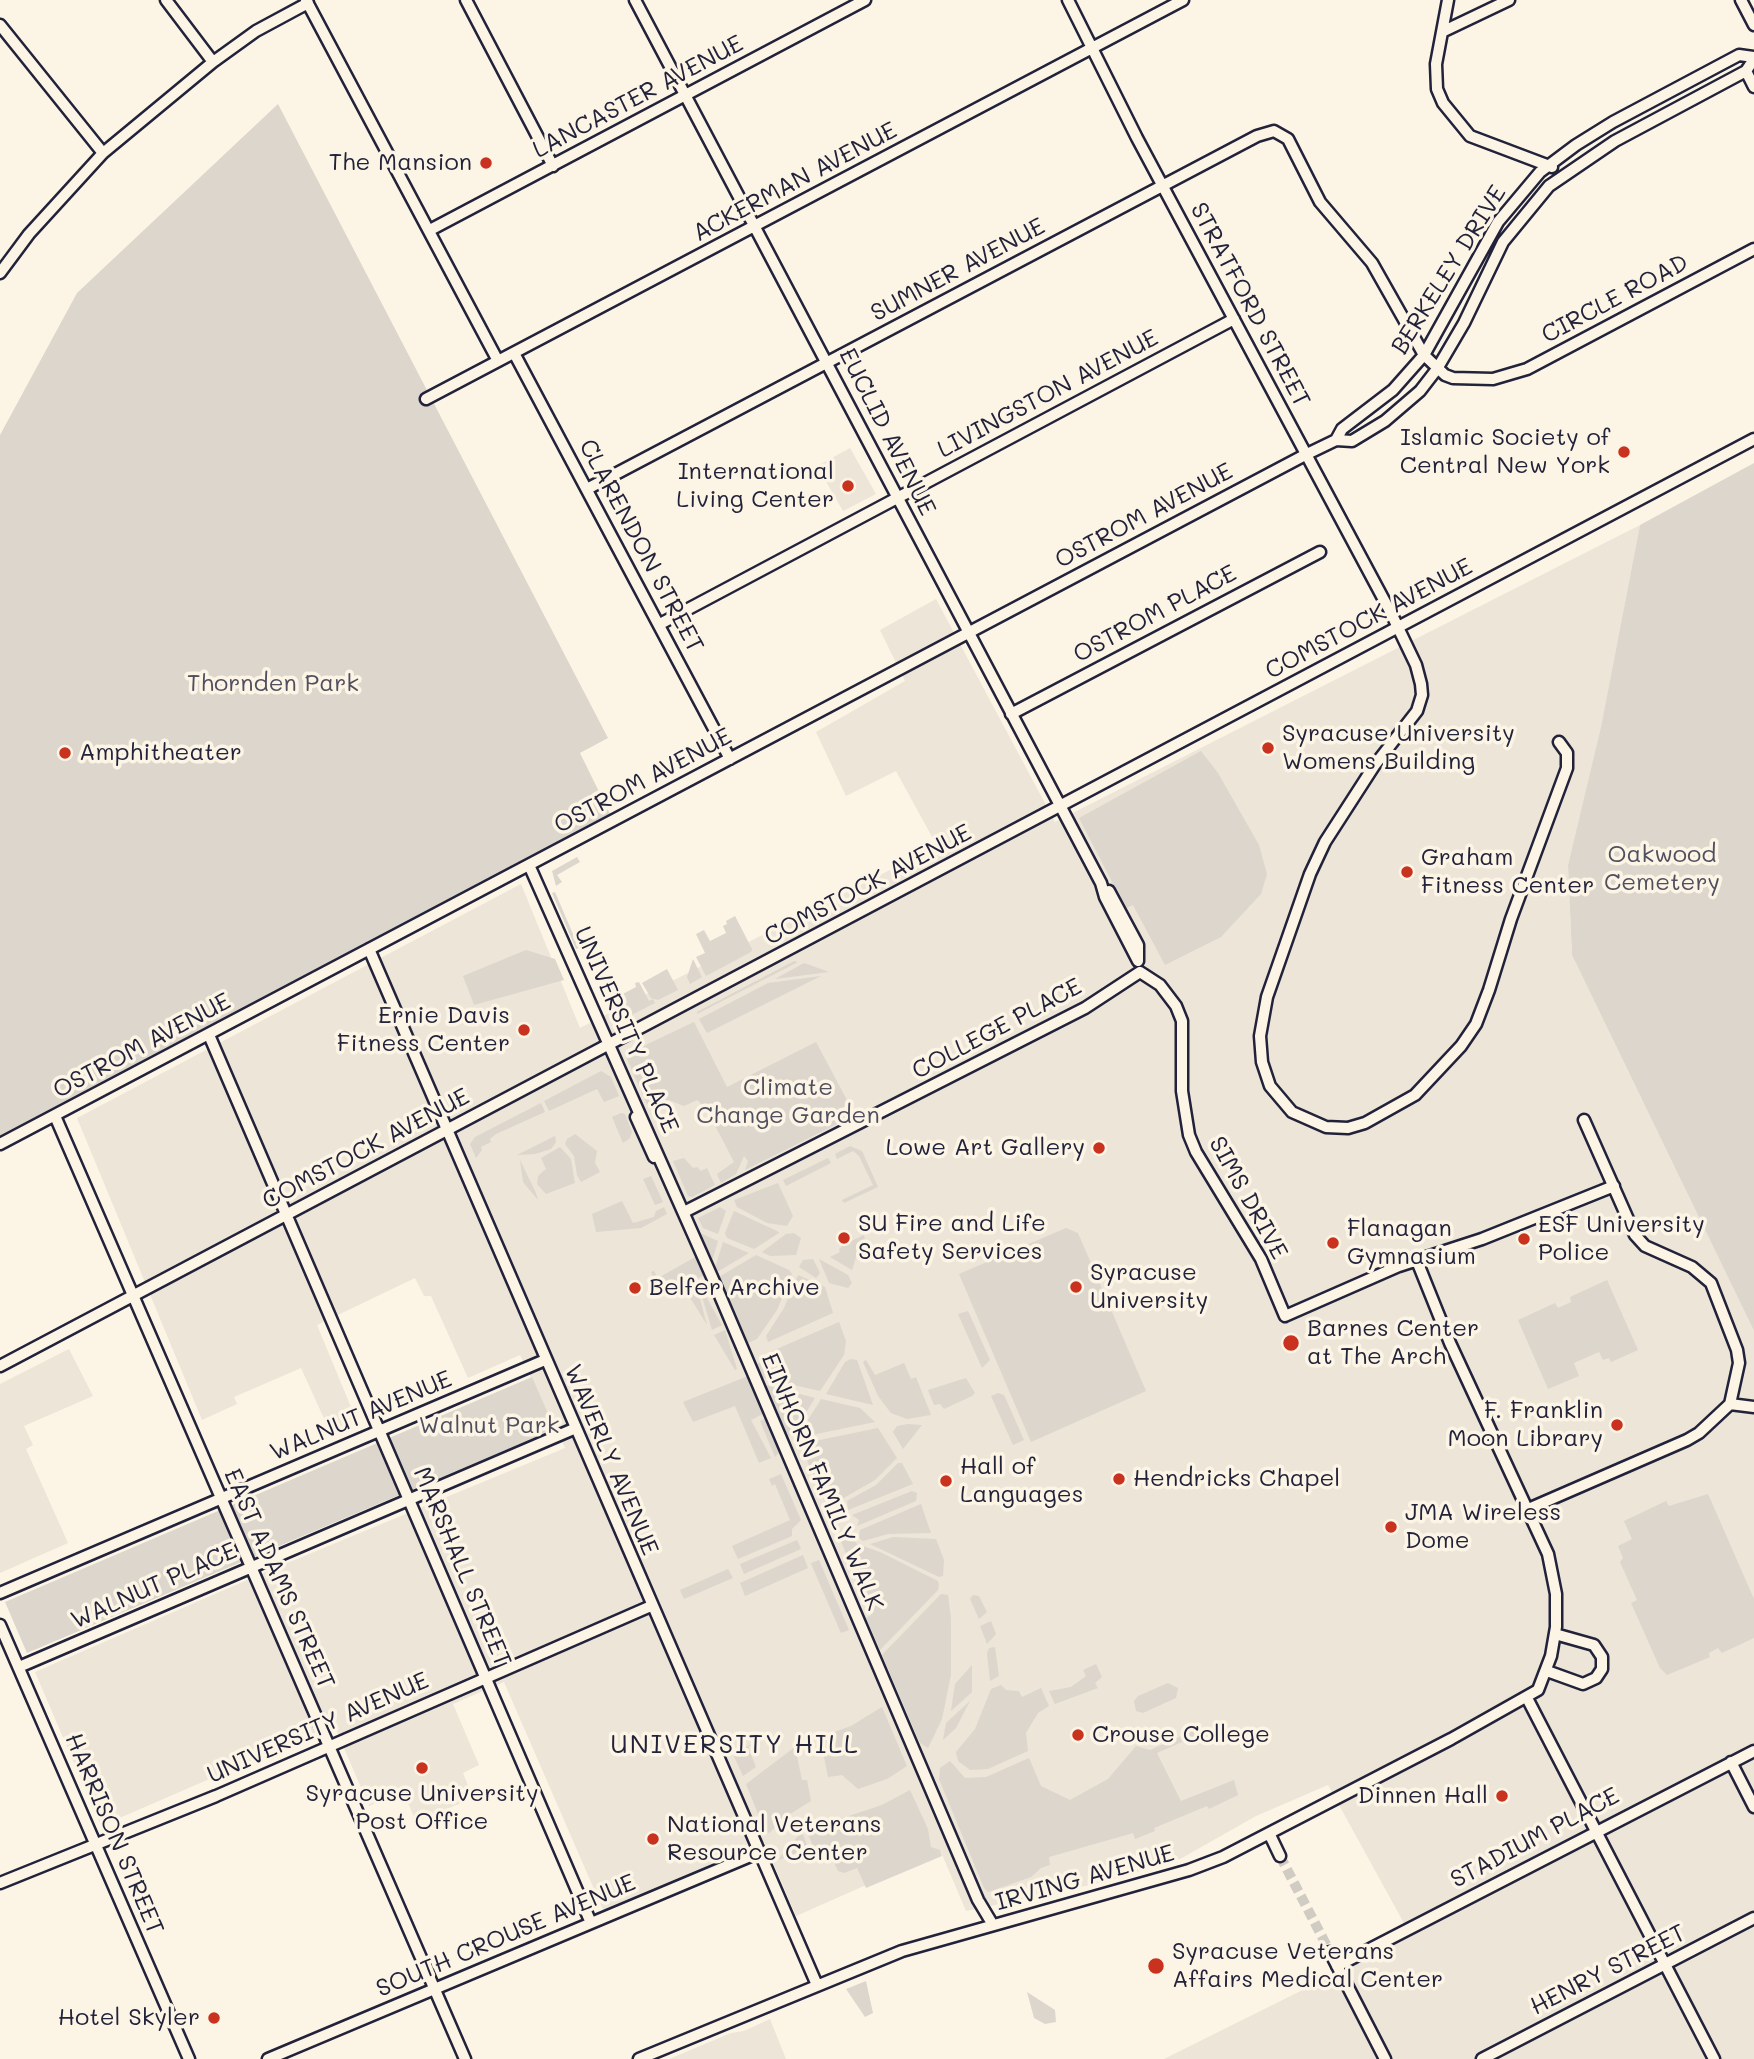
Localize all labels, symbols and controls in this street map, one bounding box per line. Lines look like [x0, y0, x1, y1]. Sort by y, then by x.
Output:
street label: LANCASTER AVENUE [528, 29, 748, 165]
street label: ACKERMAN AVENUE [688, 116, 902, 248]
place label: The Mansion [329, 149, 472, 177]
marker: The Mansion [478, 155, 494, 171]
street label: BERKELEY DRIVE [1385, 180, 1513, 360]
street label: STRATFORD STREET [1184, 198, 1316, 412]
street label: SUMNER AVENUE [866, 212, 1050, 328]
street label: CIRCLE ROAD [1537, 248, 1693, 350]
street label: LIVINGSTON AVENUE [933, 324, 1163, 464]
street label: EUCLID AVENUE [832, 344, 942, 520]
place label: Islamic Society of Central New York [1400, 424, 1610, 480]
street label: CLARENDON STREET [573, 435, 709, 657]
marker: Islamic Society of Central New York [1616, 444, 1632, 460]
street label: OSTROM AVENUE [1050, 457, 1238, 575]
place label: International Living Center [676, 458, 834, 514]
marker: International Living Center [840, 478, 856, 494]
street label: COMSTOCK AVENUE [1261, 552, 1477, 686]
street label: OSTROM PLACE [1069, 559, 1241, 669]
park label: Thornden Park [187, 670, 359, 698]
place label: Syracuse University Womens Building [1282, 720, 1515, 776]
street label: OSTROM AVENUE [549, 722, 737, 840]
place label: Amphitheater [79, 739, 242, 767]
marker: Syracuse University Womens Building [1260, 740, 1276, 756]
marker: Amphitheater [57, 745, 73, 761]
street label: COMSTOCK AVENUE [760, 818, 976, 952]
park label: Oakwood Cemetery [1604, 841, 1720, 897]
place label: Graham Fitness Center [1421, 844, 1594, 900]
marker: Graham Fitness Center [1399, 864, 1415, 880]
street label: UNIVERSITY PLACE [568, 922, 684, 1138]
street label: COLLEGE PLACE [907, 972, 1087, 1086]
street label: OSTROM AVENUE [48, 987, 236, 1105]
place label: Ernie Davis Fitness Center [337, 1002, 510, 1058]
marker: Ernie Davis Fitness Center [516, 1022, 532, 1038]
park label: Climate Change Garden [696, 1074, 880, 1130]
street label: COMSTOCK AVENUE [258, 1082, 474, 1216]
street label: SIMS DRIVE [1202, 1132, 1294, 1264]
place label: Lowe Art Gallery [886, 1134, 1085, 1162]
marker: Lowe Art Gallery [1091, 1140, 1107, 1156]
place label: SU Fire and Life Safety Services [858, 1210, 1046, 1266]
place label: ESF University Police [1538, 1211, 1705, 1267]
place label: Flanagan Gymnasium [1347, 1215, 1476, 1271]
marker: SU Fire and Life Safety Services [836, 1230, 852, 1246]
marker: ESF University Police [1516, 1231, 1532, 1247]
marker: Flanagan Gymnasium [1325, 1235, 1341, 1251]
place label: Syracuse University [1090, 1259, 1208, 1315]
place label: Belfer Archive [649, 1274, 820, 1302]
marker: Syracuse University [1068, 1279, 1084, 1295]
marker: Belfer Archive [627, 1280, 643, 1296]
place label: Barnes Center at The Arch [1307, 1315, 1479, 1371]
marker: Barnes Center at The Arch [1281, 1333, 1301, 1353]
street label: EINHORN FAMILY WALK [755, 1349, 889, 1615]
street label: WAVERLY AVENUE [558, 1360, 664, 1560]
street label: WALNUT AVENUE [266, 1365, 456, 1467]
place label: F. Franklin Moon Library [1448, 1397, 1603, 1453]
park label: Walnut Park [418, 1412, 560, 1440]
marker: F. Franklin Moon Library [1609, 1417, 1625, 1433]
place label: Hall of Languages [960, 1453, 1083, 1509]
street label: MARSHALL STREET [407, 1463, 517, 1671]
street label: EAST ADAMS STREET [217, 1464, 341, 1694]
place label: Hendricks Chapel [1133, 1465, 1340, 1493]
marker: Hendricks Chapel [1111, 1471, 1127, 1487]
marker: Hall of Languages [938, 1473, 954, 1489]
place label: JMA Wireless Dome [1405, 1499, 1561, 1555]
marker: JMA Wireless Dome [1383, 1519, 1399, 1535]
street label: WALNUT PLACE [67, 1537, 241, 1635]
street label: UNIVERSITY AVENUE [203, 1666, 433, 1790]
place label: Crouse College [1092, 1721, 1270, 1749]
marker: Crouse College [1070, 1727, 1086, 1743]
street label: HARRISON STREET [59, 1729, 169, 1939]
district label: UNIVERSITY HILL [612, 1729, 858, 1761]
marker: Syracuse University Post Office [414, 1760, 430, 1776]
place label: Syracuse University Post Office [306, 1780, 538, 1836]
street label: STADIUM PLACE [1446, 1781, 1624, 1895]
place label: Dinnen Hall [1358, 1782, 1488, 1810]
marker: Dinnen Hall [1494, 1788, 1510, 1804]
place label: National Veterans Resource Center [667, 1811, 881, 1867]
marker: National Veterans Resource Center [645, 1831, 661, 1847]
street label: IRVING AVENUE [992, 1839, 1178, 1917]
street label: SOUTH CROUSE AVENUE [372, 1868, 640, 2004]
street label: HENRY STREET [1526, 1918, 1690, 2022]
place label: Syracuse Veterans Affairs Medical Center [1172, 1938, 1443, 1994]
marker: Syracuse Veterans Affairs Medical Center [1146, 1956, 1166, 1976]
place label: Hotel Skyler [58, 2004, 200, 2032]
marker: Hotel Skyler [206, 2010, 222, 2026]

